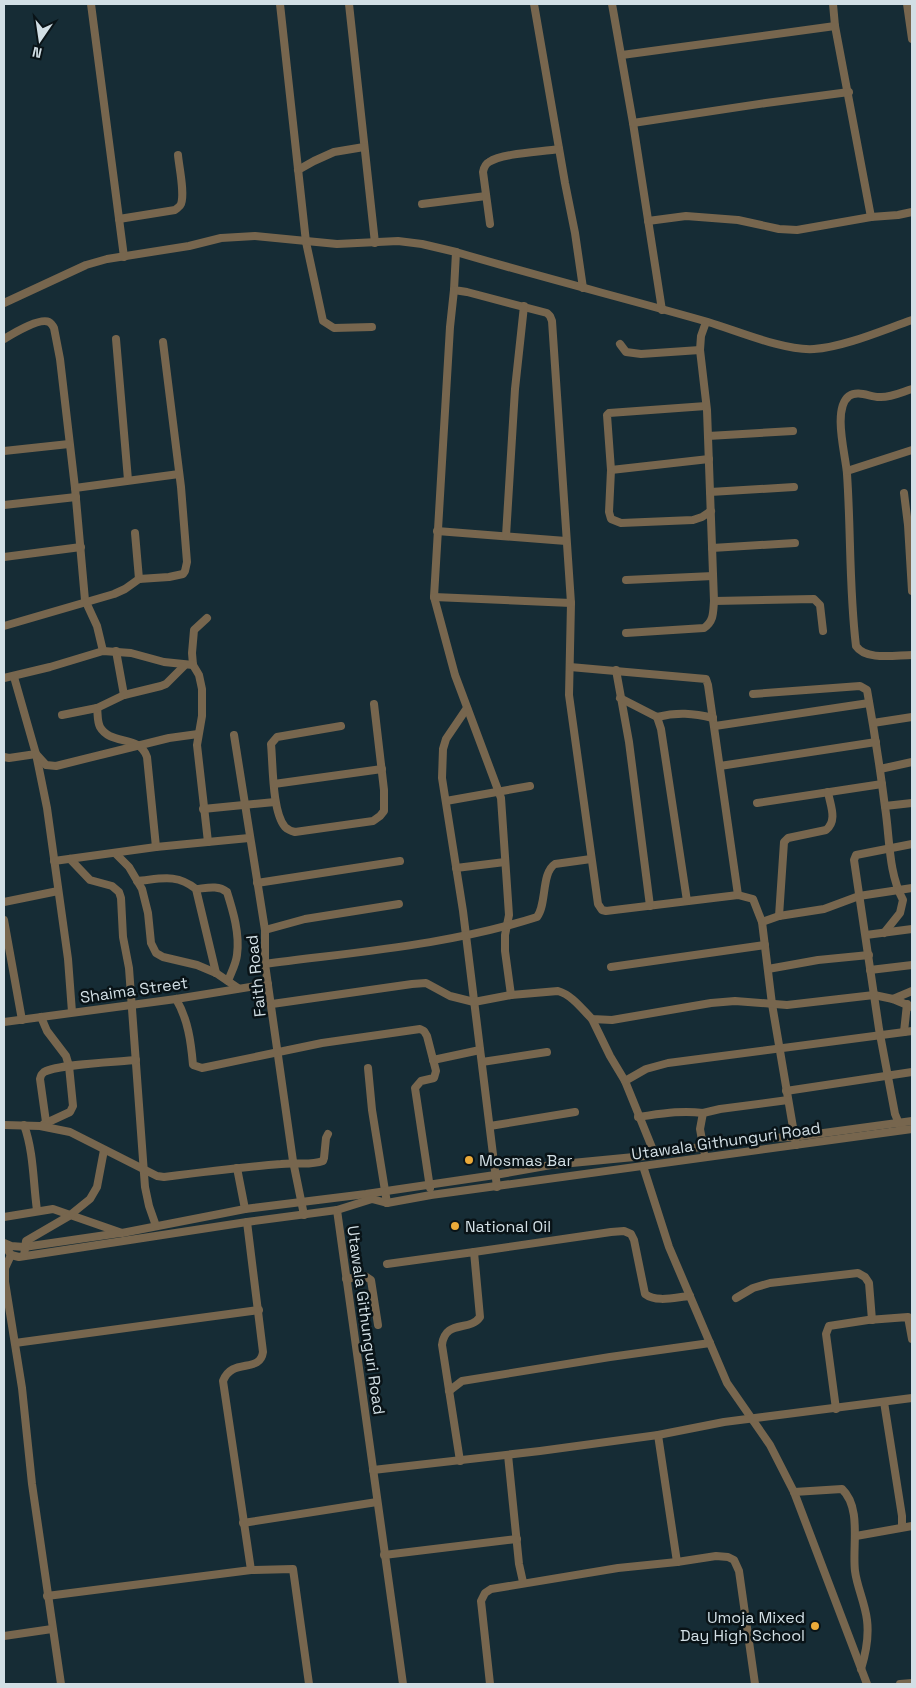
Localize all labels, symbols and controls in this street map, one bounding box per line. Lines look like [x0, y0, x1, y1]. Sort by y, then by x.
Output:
north arrow [15, 15, 65, 65]
text: N [30, 43, 44, 62]
street label: Faith Road [241, 934, 271, 1018]
street label: Shaima Street [79, 972, 189, 1008]
street label: Utawala Githunguri Road [630, 1117, 822, 1165]
place label: Mosmas Bar [479, 1150, 572, 1171]
marker: Mosmas Bar [463, 1154, 475, 1166]
place label: National Oil [465, 1216, 551, 1237]
marker: National Oil [449, 1220, 461, 1232]
street label: Utawala Githunguri Road [342, 1224, 390, 1416]
place label: Umoja Mixed Day High School [680, 1607, 805, 1646]
marker: Umoja Mixed Day High School [809, 1620, 821, 1632]

